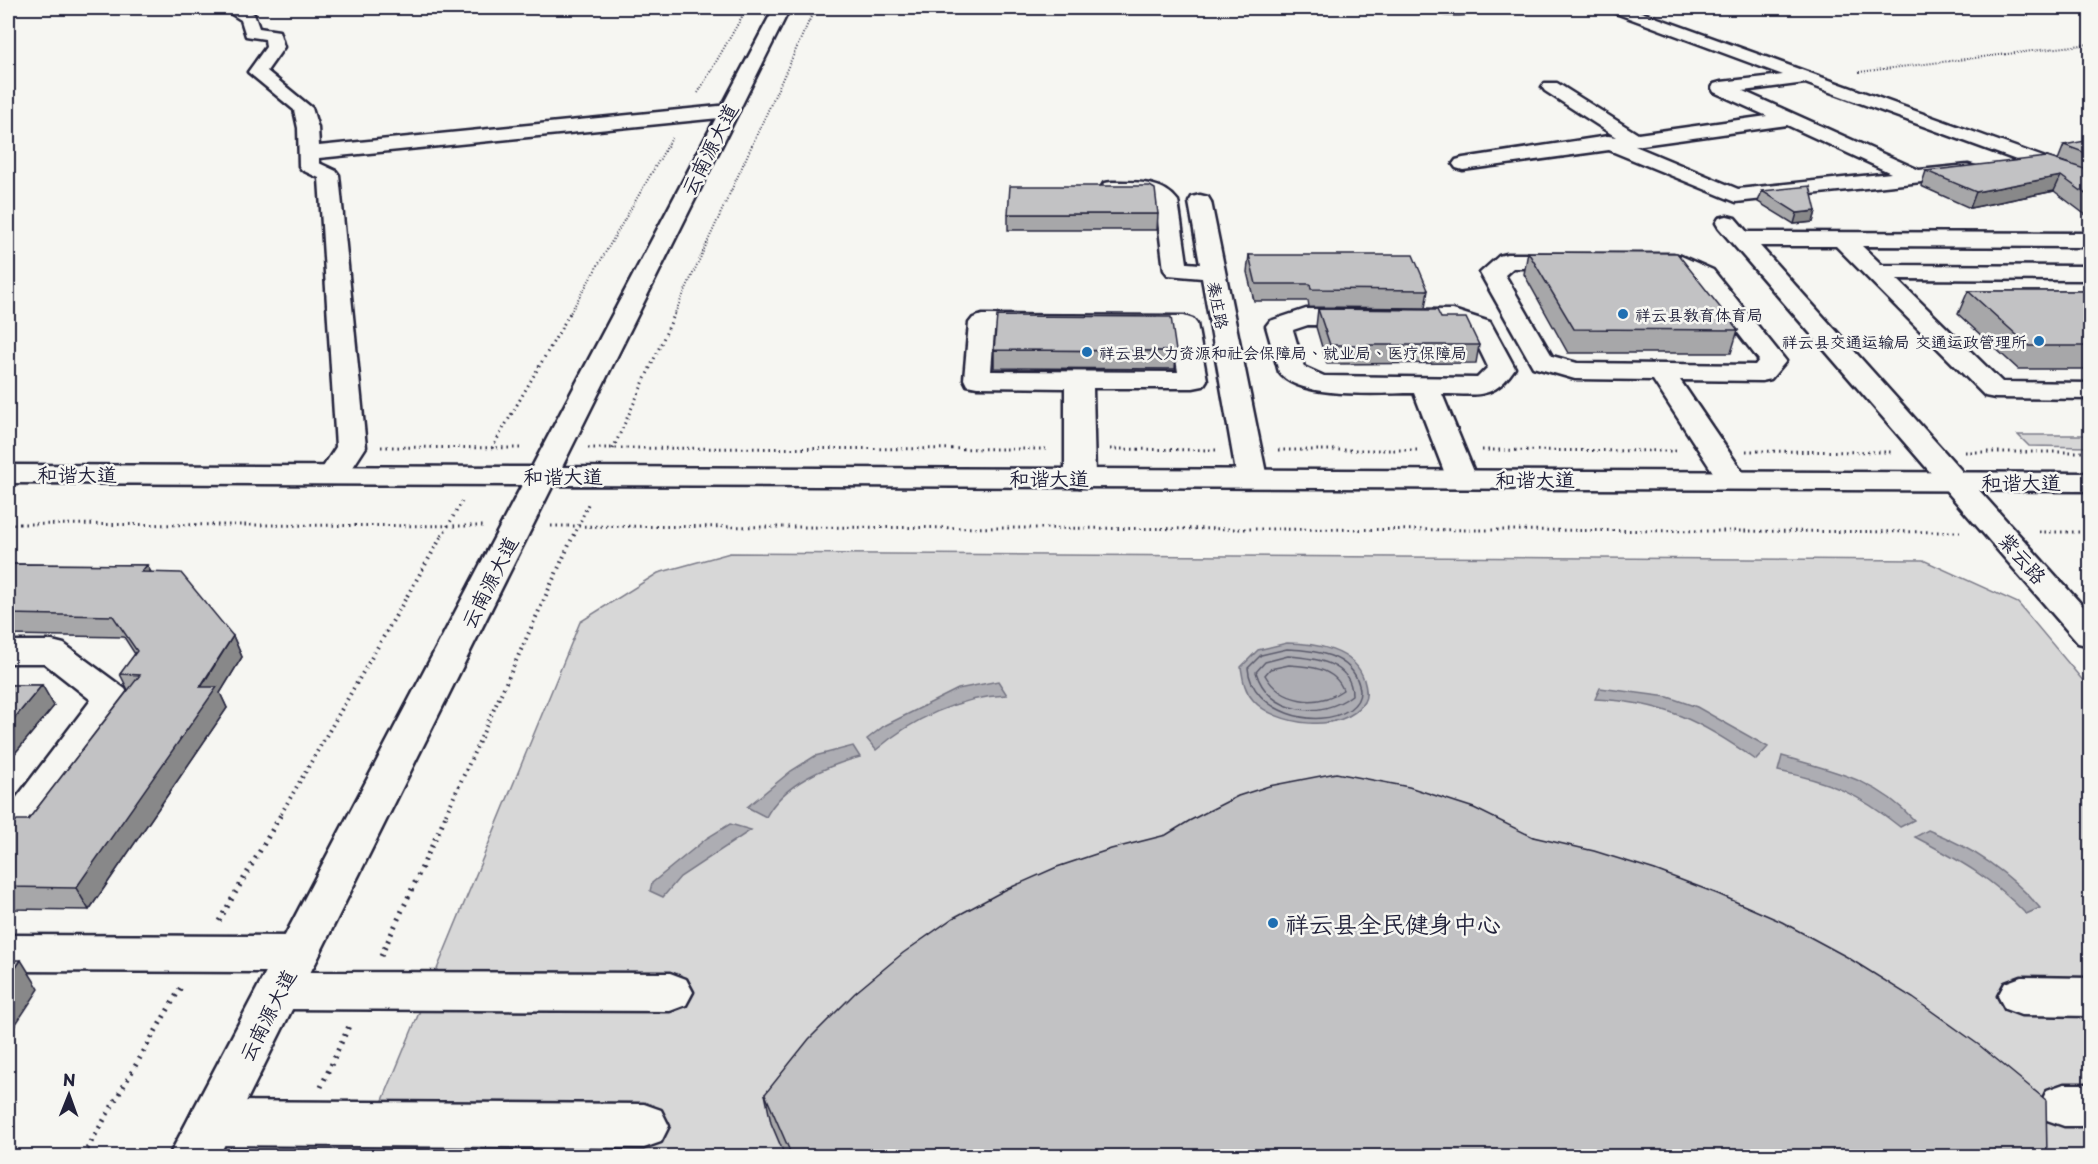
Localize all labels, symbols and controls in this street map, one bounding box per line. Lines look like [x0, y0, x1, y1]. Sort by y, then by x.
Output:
street label: 云南源大道 [673, 98, 745, 200]
street label: 秦庄路 [1203, 279, 1235, 331]
place label: 祥云县教育体育局 [1635, 302, 1763, 326]
marker: 祥云县教育体育局 [1616, 307, 1630, 321]
place label: 祥云县交通运输局 交通运政管理所 [1782, 329, 2027, 353]
marker: 祥云县交通运输局 交通运政管理所 [2032, 334, 2046, 348]
place label: 祥云县人力资源和社会保障局、就业局、医疗保障局 [1099, 340, 1467, 364]
marker: 祥云县人力资源和社会保障局、就业局、医疗保障局 [1080, 345, 1094, 359]
street label: 和谐大道 [37, 459, 117, 489]
street label: 和谐大道 [523, 461, 603, 491]
street label: 和谐大道 [1009, 463, 1089, 493]
street label: 和谐大道 [1495, 464, 1575, 494]
street label: 和谐大道 [1981, 467, 2061, 497]
street label: 紫云路 [1992, 526, 2055, 591]
street label: 云南源大道 [453, 531, 525, 633]
place label: 祥云县全民健身中心 [1285, 905, 1501, 941]
marker: 祥云县全民健身中心 [1266, 916, 1280, 930]
street label: 云南源大道 [231, 964, 303, 1066]
north arrow [39, 1065, 99, 1125]
text: N [63, 1067, 76, 1091]

